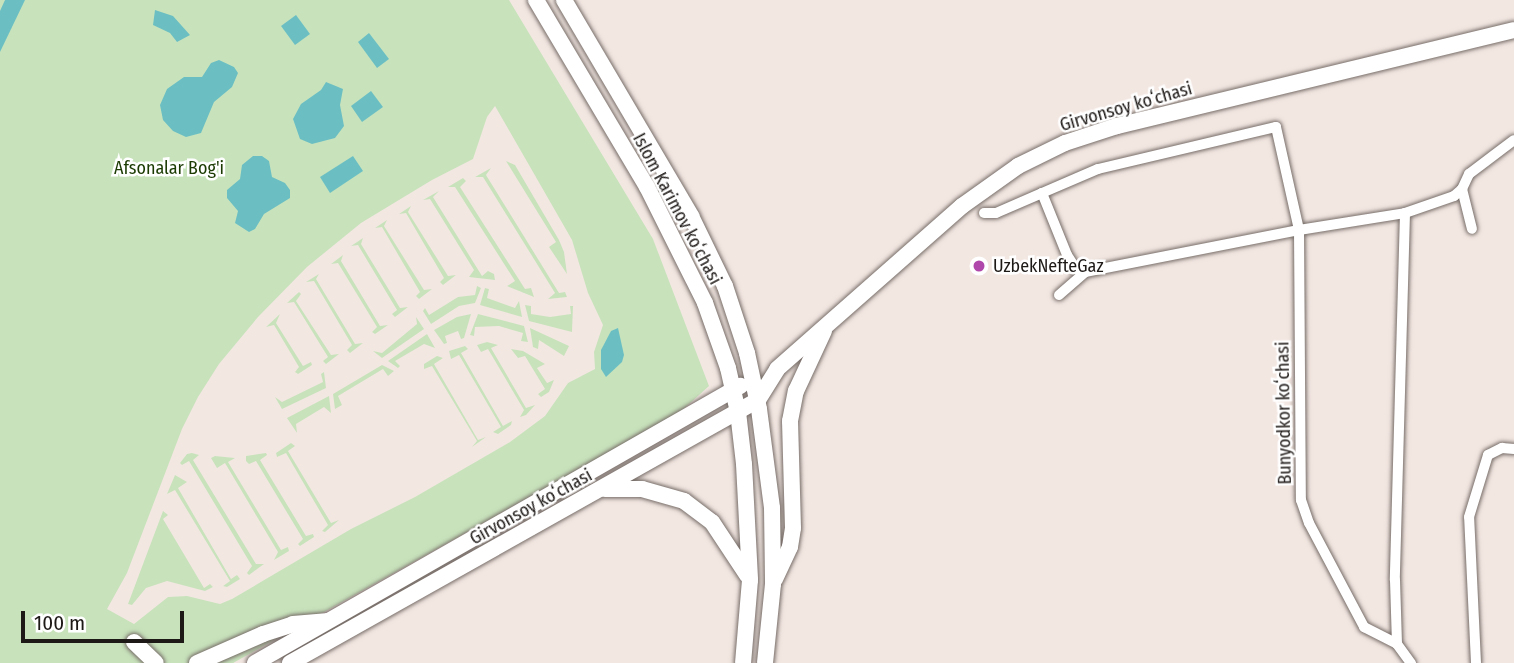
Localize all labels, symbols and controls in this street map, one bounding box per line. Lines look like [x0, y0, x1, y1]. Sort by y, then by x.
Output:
street label: Girvonsoy koʻchasi [1057, 78, 1195, 136]
street label: Islom Karimov koʻchasi [628, 130, 726, 288]
park label: Afsonalar Bog'i [114, 157, 224, 179]
place label: UzbekNefteGaz [993, 255, 1104, 277]
marker: UzbekNefteGaz [971, 258, 987, 274]
street label: Bunyodkor koʻchasi [1272, 341, 1296, 485]
street label: Girvonsoy koʻchasi [466, 464, 596, 550]
scale bar [24, 596, 187, 640]
text: 100 m [34, 610, 85, 636]

